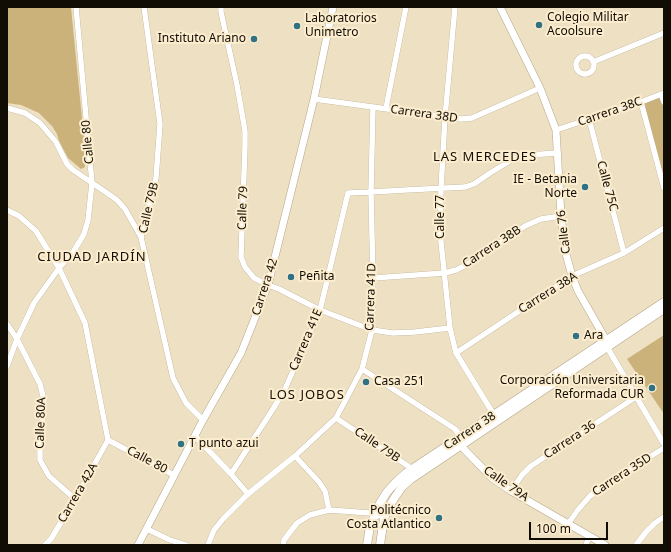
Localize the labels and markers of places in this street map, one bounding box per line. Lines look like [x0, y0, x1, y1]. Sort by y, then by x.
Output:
place label: Colegio Militar Acoolsure [547, 11, 629, 39]
place label: Laboratorios Unimetro [305, 12, 377, 40]
marker: Colegio Militar Acoolsure [534, 20, 544, 30]
marker: Laboratorios Unimetro [292, 21, 302, 31]
place label: Instituto Ariano [158, 32, 246, 46]
marker: Instituto Ariano [249, 34, 259, 44]
place label: IE - Betania Norte [513, 173, 577, 201]
marker: IE - Betania Norte [580, 182, 590, 192]
place label: Peñita [299, 270, 335, 284]
marker: Peñita [286, 272, 296, 282]
place label: Ara [584, 329, 603, 343]
marker: Ara [571, 331, 581, 341]
place label: Corporación Universitaria Reformada CUR [500, 374, 644, 402]
place label: Casa 251 [374, 375, 425, 389]
marker: Casa 251 [361, 377, 371, 387]
marker: Corporación Universitaria Reformada CUR [647, 383, 657, 393]
place label: T punto azui [189, 437, 259, 451]
marker: T punto azui [176, 439, 186, 449]
place label: Politécnico Costa Atlantico [347, 504, 431, 532]
marker: Politécnico Costa Atlantico [434, 513, 444, 523]

